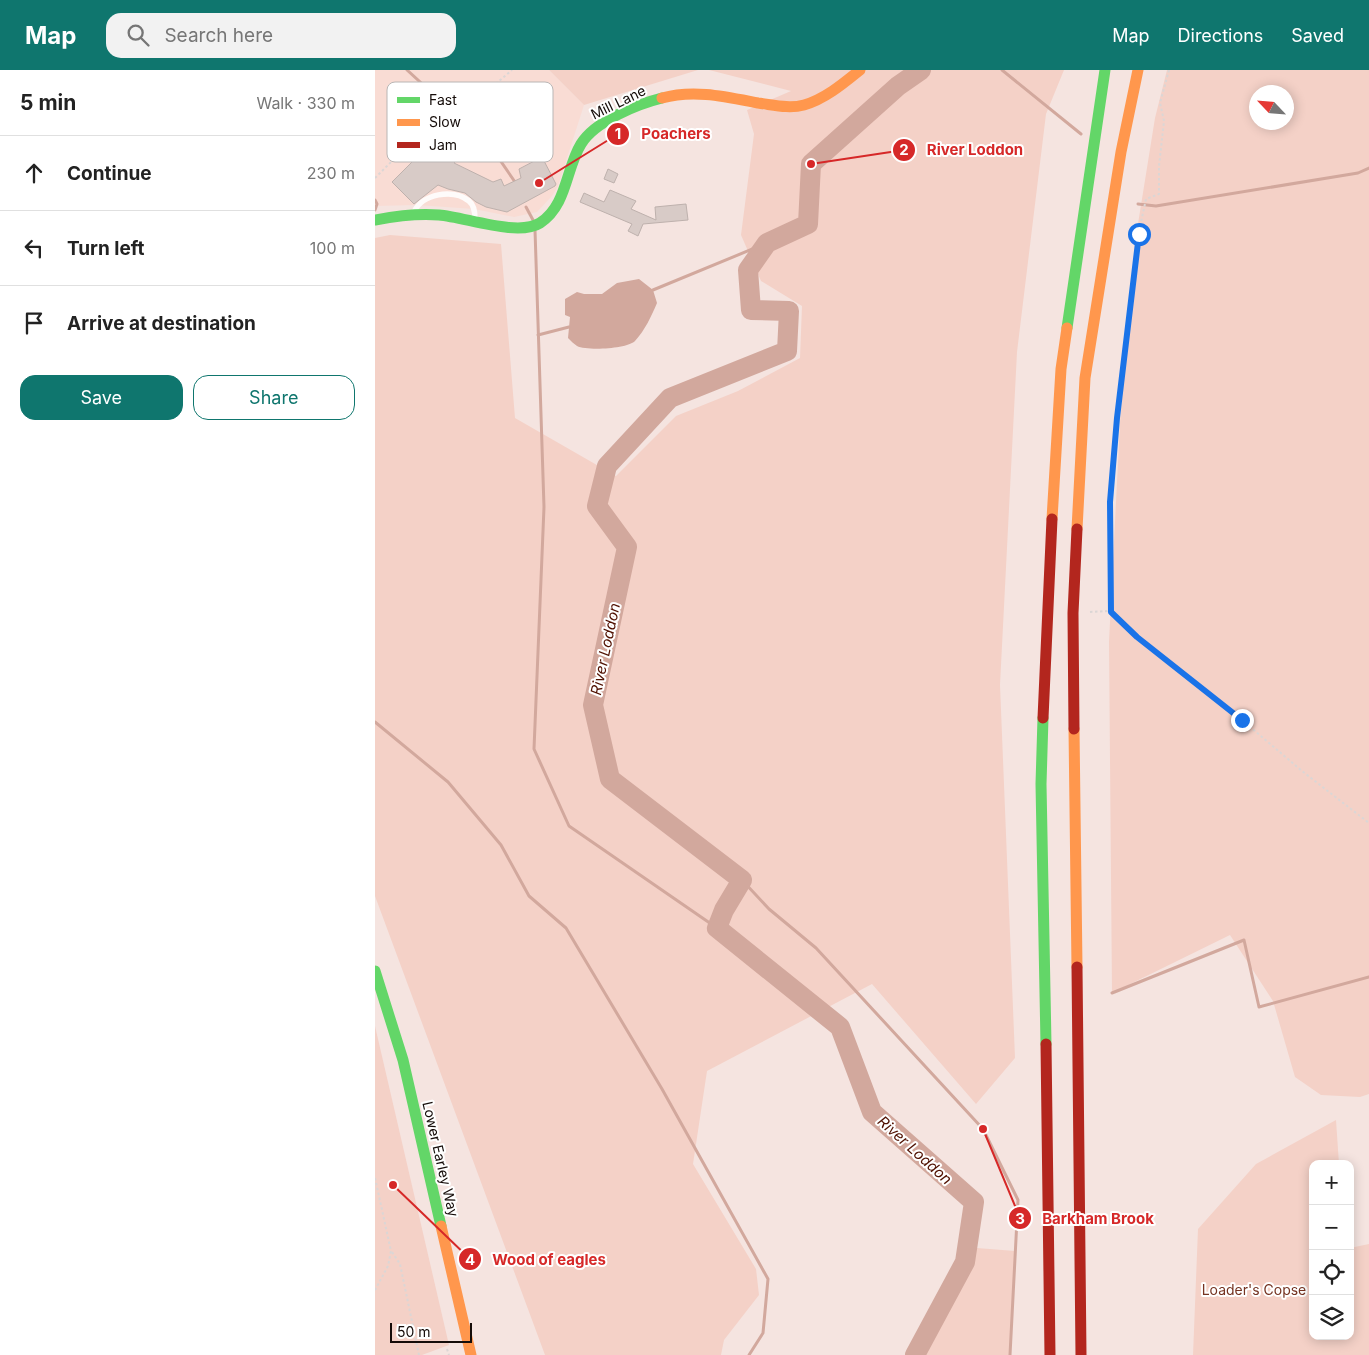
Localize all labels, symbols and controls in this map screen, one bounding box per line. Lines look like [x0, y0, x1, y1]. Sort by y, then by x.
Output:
search box [106, 13, 456, 58]
text: Map [25, 21, 76, 50]
icon: search [124, 21, 152, 49]
text: Search here [164, 24, 273, 47]
text: Map [1112, 25, 1150, 46]
text: Directions [1178, 25, 1263, 46]
text: Saved [1291, 25, 1344, 46]
street label: Mill Lane [588, 81, 648, 123]
legend [387, 82, 553, 162]
north arrow [1249, 85, 1294, 130]
text: 5 min [20, 90, 76, 115]
text: Fast [429, 91, 457, 108]
text: Walk · 330 m [256, 93, 355, 113]
text: Slow [429, 113, 461, 130]
callout: Poachers [606, 119, 720, 149]
text: 1 [615, 124, 621, 143]
text: Poachers [641, 124, 711, 143]
callout: River Loddon [892, 135, 1033, 165]
text: Jam [429, 136, 457, 153]
text: 2 [899, 140, 909, 159]
text: River Loddon [927, 140, 1023, 159]
icon: ahead [20, 159, 48, 187]
text: Continue [67, 162, 152, 185]
text: 230 m [307, 163, 355, 183]
route start [1128, 223, 1151, 246]
icon: left [20, 234, 48, 262]
text: Turn left [67, 237, 145, 260]
text: 100 m [310, 238, 355, 258]
icon: arrive [20, 309, 48, 337]
text: Arrive at destination [67, 312, 256, 335]
button: Save [20, 375, 183, 420]
button: Share [193, 375, 355, 420]
water label: River Loddon [586, 601, 624, 697]
route end [1231, 709, 1254, 732]
street label: Lower Earley Way [419, 1100, 463, 1219]
water label: River Loddon [874, 1112, 956, 1188]
map controls [1309, 1160, 1354, 1340]
button: + [1309, 1160, 1354, 1205]
callout: Barkham Brook [1007, 1203, 1164, 1233]
button: − [1309, 1205, 1354, 1250]
text: 3 [1015, 1209, 1025, 1228]
text: Barkham Brook [1042, 1209, 1154, 1228]
callout: Wood of eagles [457, 1244, 616, 1274]
text: 4 [465, 1250, 475, 1269]
text: Wood of eagles [492, 1250, 606, 1269]
button: locate [1309, 1250, 1354, 1295]
park label: Loader's Copse [1202, 1281, 1306, 1298]
button: layers [1309, 1295, 1354, 1340]
scale bar [390, 1320, 473, 1343]
text: 50 m [397, 1323, 431, 1340]

